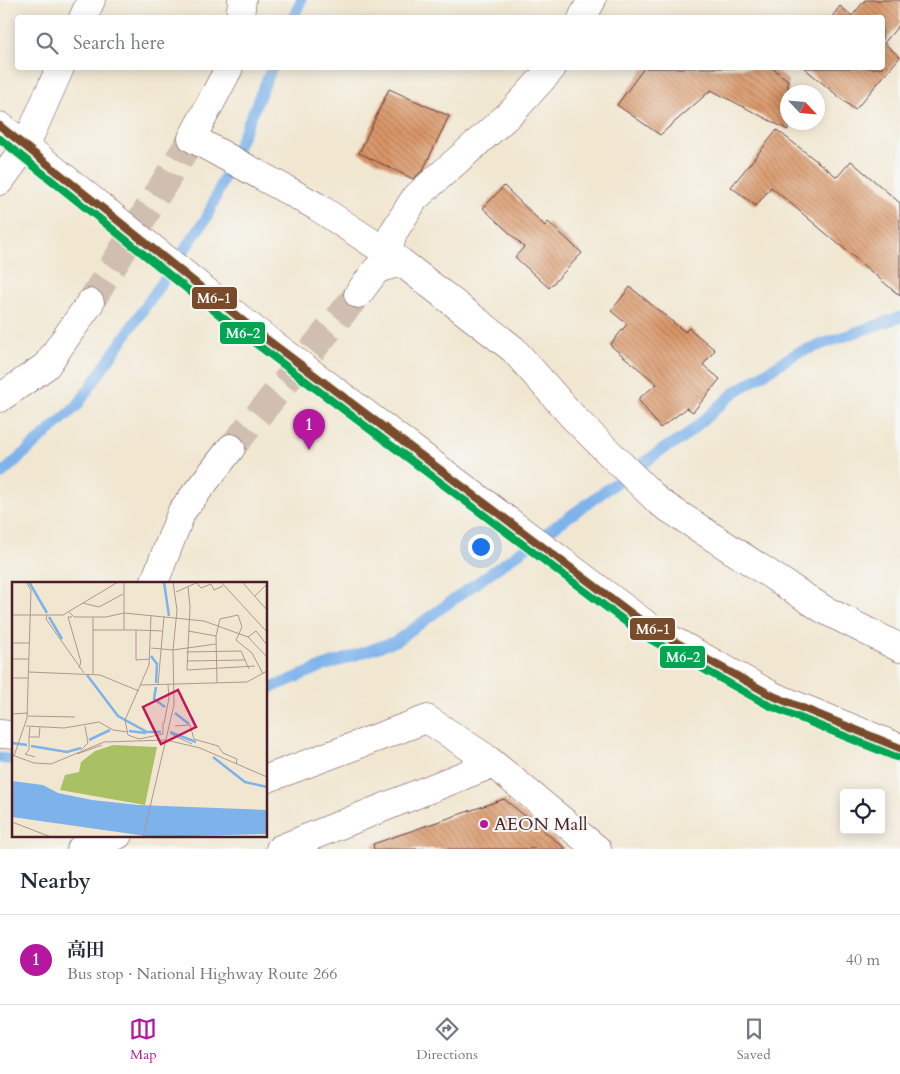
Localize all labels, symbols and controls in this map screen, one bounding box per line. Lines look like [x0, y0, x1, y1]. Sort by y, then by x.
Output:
search box [15, 15, 885, 70]
icon: search [33, 29, 61, 57]
text: Search here [73, 30, 165, 56]
north arrow [780, 85, 825, 130]
line badge: M6-1 [191, 286, 238, 310]
text: M6-1 [197, 289, 231, 308]
line badge: M6-2 [219, 321, 266, 345]
text: M6-2 [226, 324, 260, 343]
pin: 1 [293, 409, 325, 450]
your location [468, 534, 494, 560]
inset map [12, 582, 268, 836]
line badge: M6-1 [629, 617, 676, 641]
text: M6-1 [636, 620, 670, 639]
line badge: M6-2 [659, 645, 706, 669]
text: M6-2 [666, 648, 700, 667]
map controls [840, 789, 885, 834]
button: locate [840, 789, 885, 834]
place label: AEON Mall [494, 812, 588, 837]
marker: AEON Mall [478, 818, 490, 830]
text: Nearby [20, 867, 91, 896]
text: 高田 [67, 937, 105, 963]
text: 1 [32, 949, 40, 971]
text: 40 m [846, 949, 880, 971]
text: Bus stop · National Highway Route 266 [67, 963, 338, 985]
tab: Map [129, 1015, 157, 1064]
tab: Directions [416, 1015, 478, 1064]
tab: Saved [737, 1015, 771, 1064]

